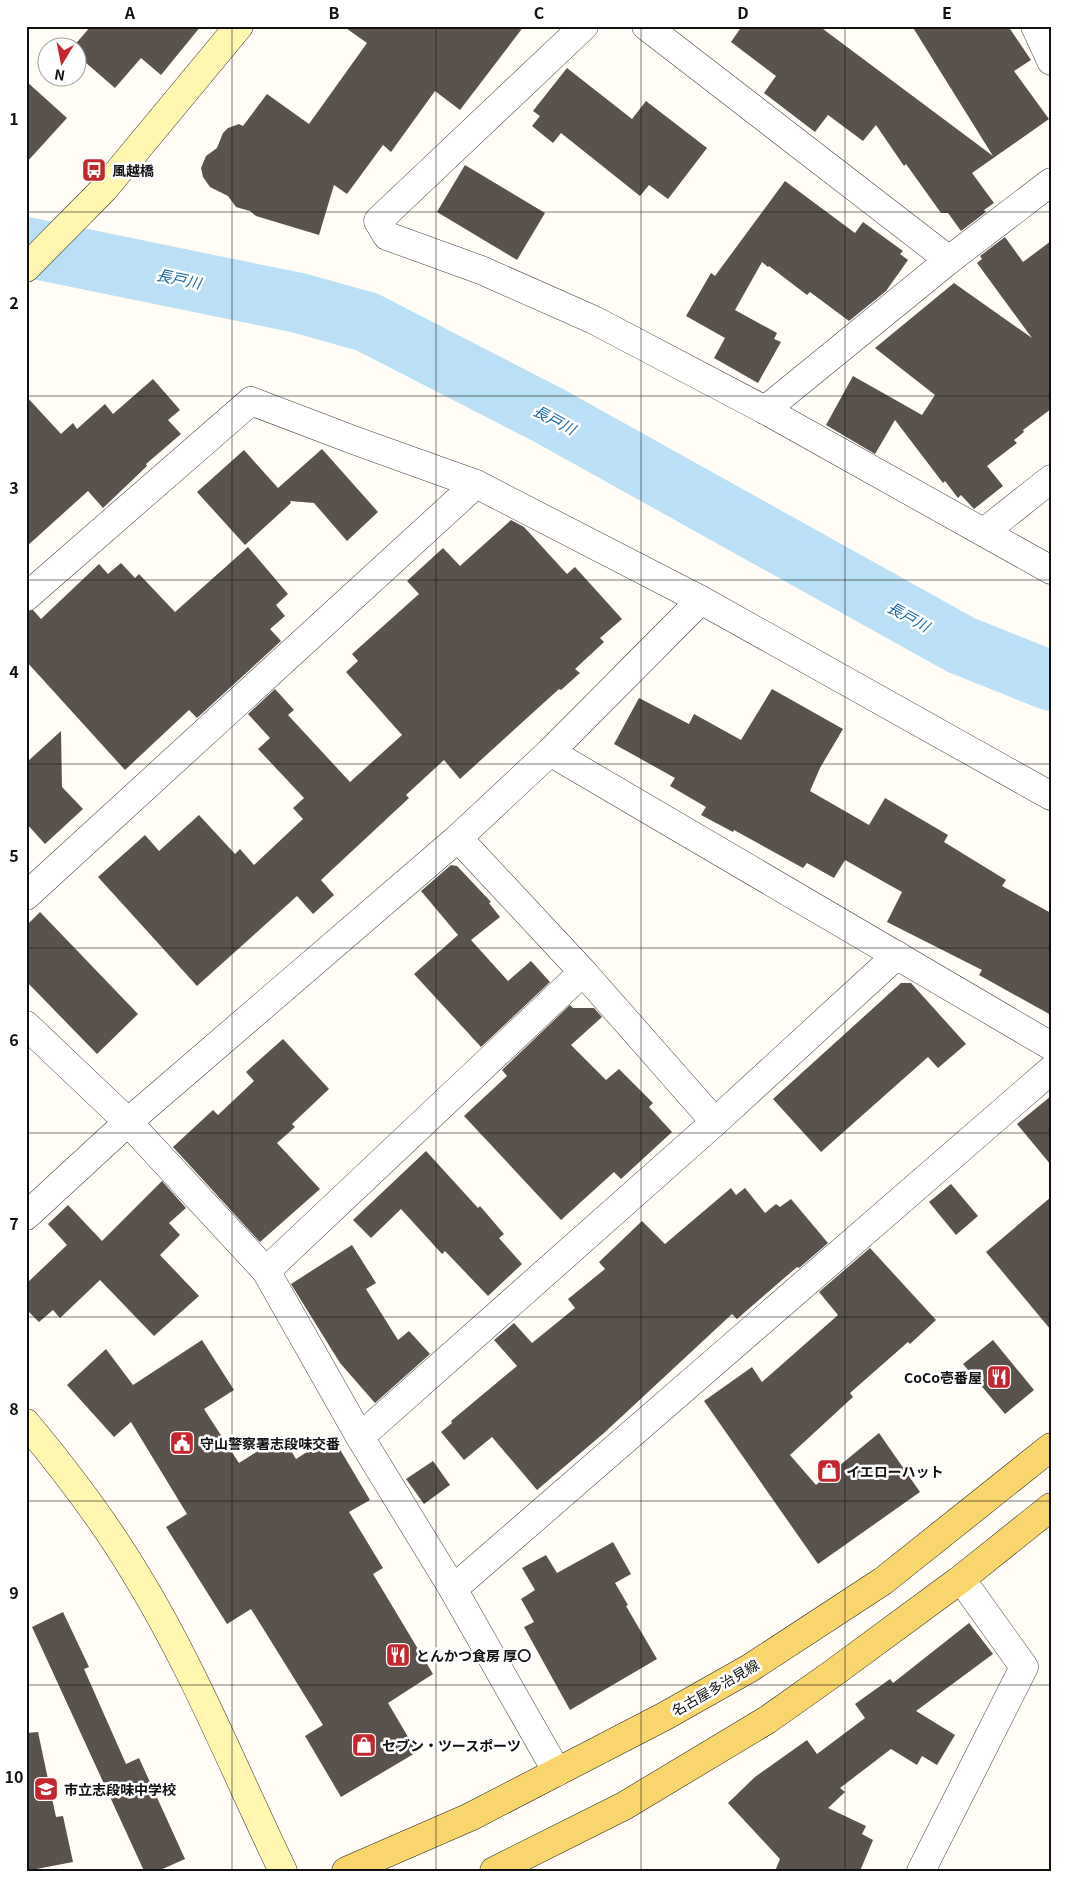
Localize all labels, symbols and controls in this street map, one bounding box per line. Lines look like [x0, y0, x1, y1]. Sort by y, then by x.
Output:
text: A [124, 0, 136, 24]
text: B [329, 0, 340, 24]
text: C [534, 0, 545, 24]
text: D [737, 0, 749, 24]
text: E [942, 0, 952, 24]
north arrow [38, 38, 88, 88]
text: N [53, 65, 66, 87]
text: 1 [9, 106, 19, 130]
bus stop icon: 風越橋 [81, 157, 107, 183]
place label: 風越橋 [112, 160, 154, 180]
water label: 長戸川 [155, 263, 205, 293]
text: 2 [9, 290, 19, 314]
water label: 長戸川 [530, 399, 582, 440]
text: 3 [9, 475, 19, 499]
water label: 長戸川 [884, 596, 936, 637]
text: 4 [9, 659, 19, 683]
text: 5 [9, 843, 19, 867]
text: 6 [9, 1027, 19, 1051]
text: 7 [9, 1211, 19, 1235]
restaurant icon: CoCo壱番屋 [986, 1364, 1012, 1390]
place label: CoCo壱番屋 [904, 1367, 982, 1387]
text: 8 [9, 1396, 19, 1420]
public building icon: 守山警察署志段味交番 [169, 1430, 195, 1456]
place label: 守山警察署志段味交番 [200, 1433, 340, 1453]
shop icon: イエローハット [816, 1458, 842, 1484]
place label: イエローハット [846, 1461, 944, 1481]
text: 9 [9, 1580, 19, 1604]
restaurant icon: とんかつ食房 厚〇 [385, 1642, 411, 1668]
place label: とんかつ食房 厚〇 [416, 1645, 531, 1665]
street label: 名古屋多治見線 [668, 1654, 762, 1720]
shop icon: セブン・ツースポーツ [351, 1732, 377, 1758]
place label: セブン・ツースポーツ [382, 1735, 521, 1755]
text: 10 [5, 1764, 23, 1788]
school or university icon: 市立志段味中学校 [33, 1776, 59, 1802]
place label: 市立志段味中学校 [64, 1779, 176, 1799]

